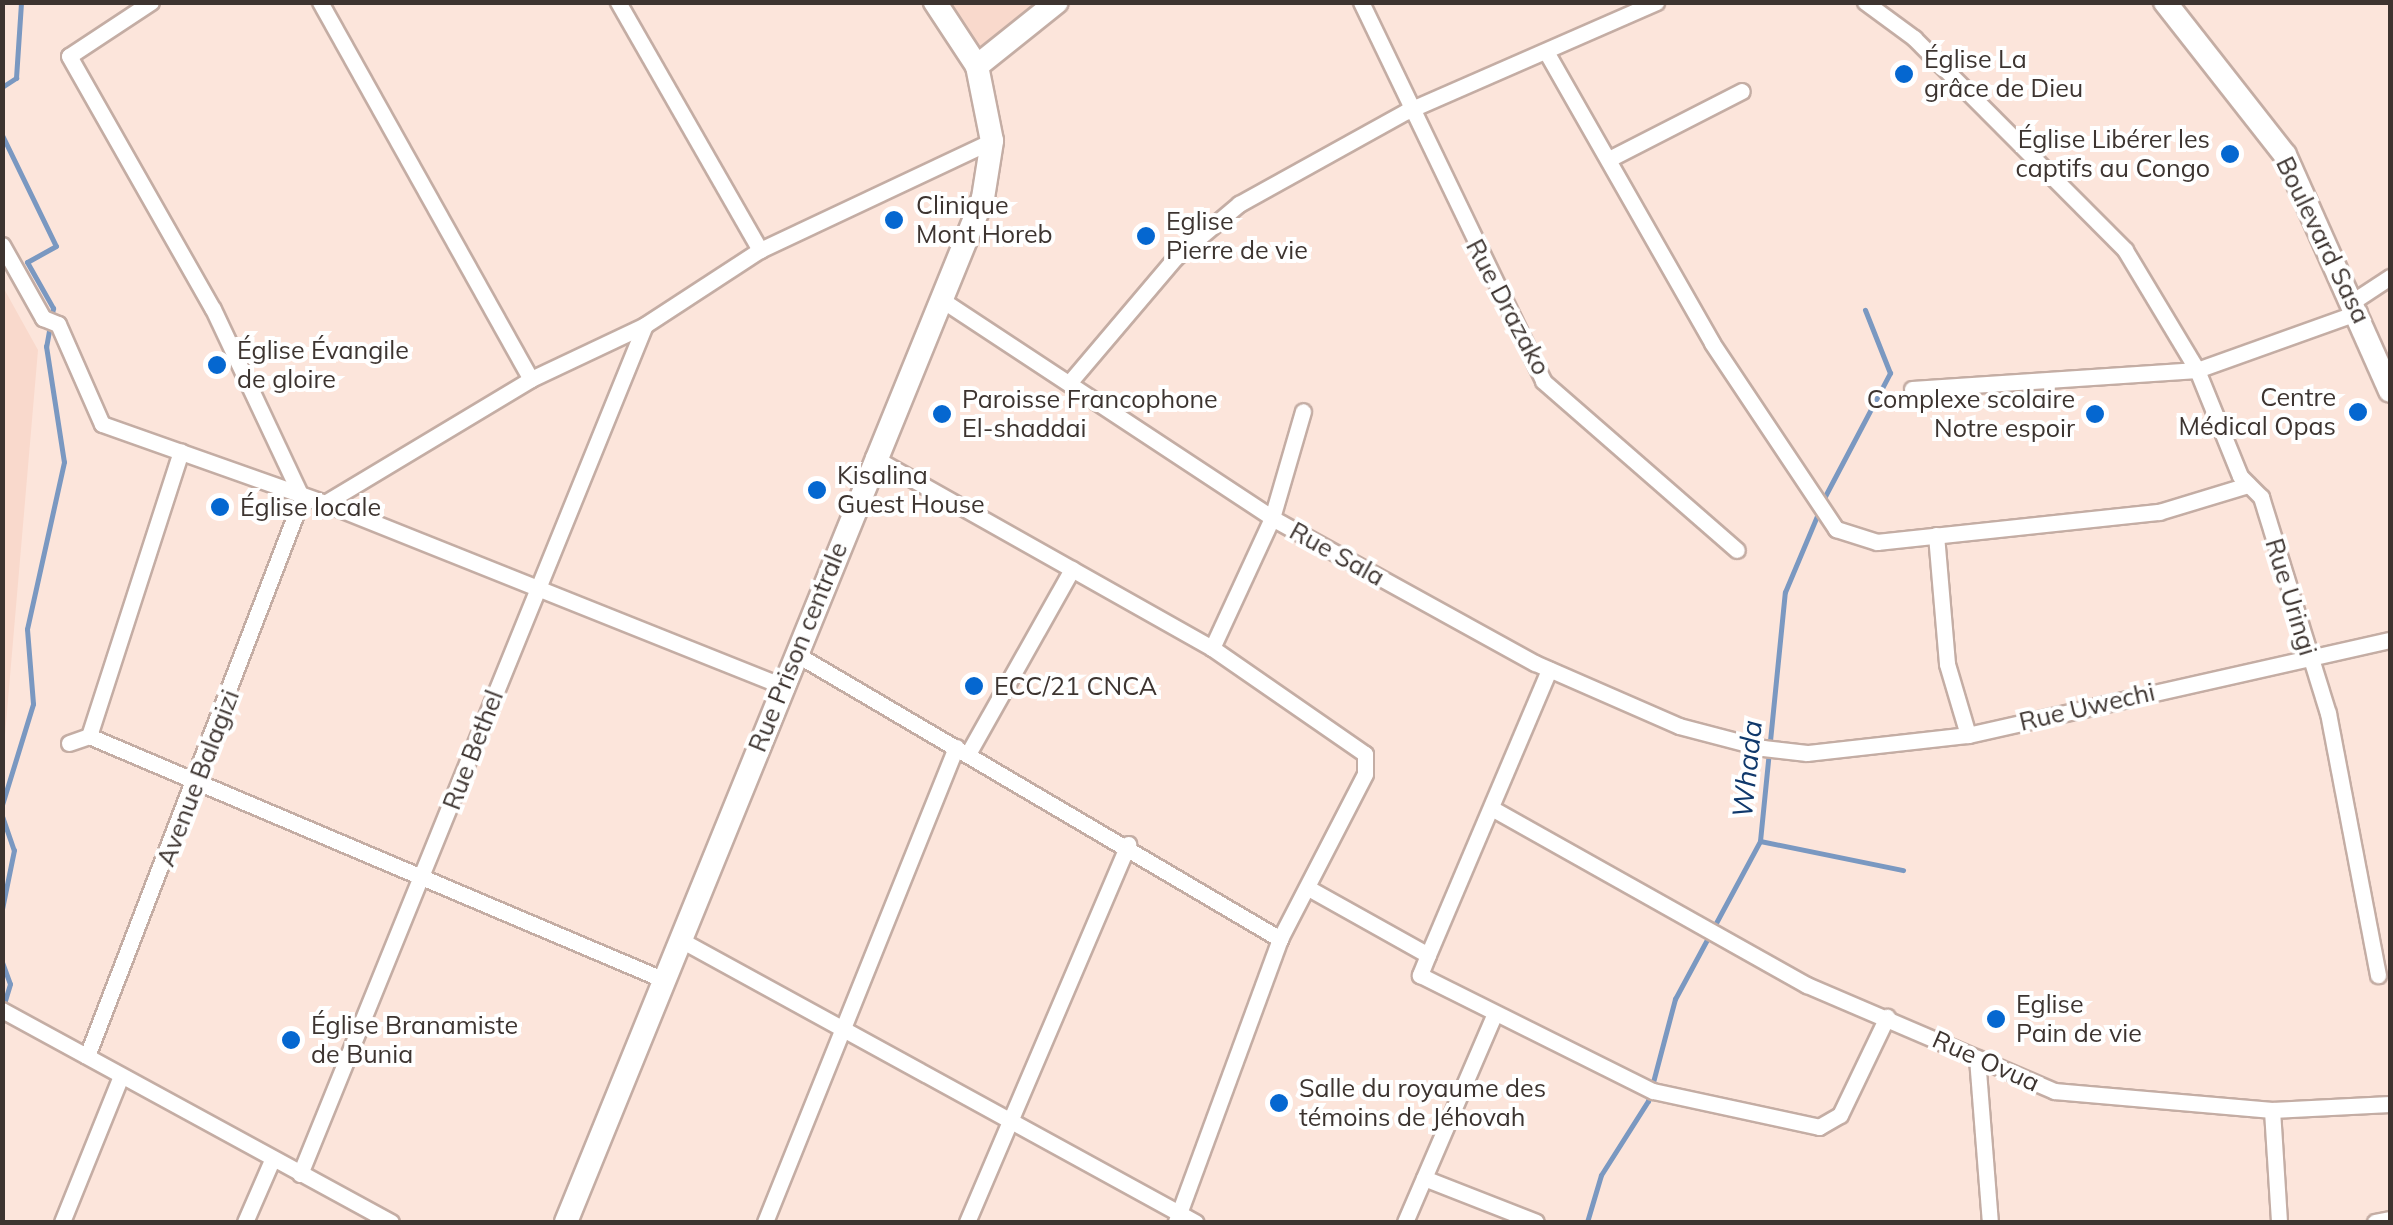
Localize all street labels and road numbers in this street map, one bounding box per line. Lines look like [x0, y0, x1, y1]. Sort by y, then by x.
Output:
street label: Boulevard Sasa [2270, 152, 2376, 328]
street label: Rue Drazako [1460, 234, 1556, 380]
street label: Rue Sala [1285, 516, 1389, 592]
street label: Rue Uringi [2259, 535, 2323, 659]
street label: Rue Prison centrale [742, 538, 854, 756]
street label: Rue Uwechi [2016, 677, 2158, 737]
street label: Avenue Balagizi [151, 686, 245, 870]
street label: Rue Bethel [437, 686, 509, 814]
street label: Rue Ovua [1928, 1024, 2044, 1098]

